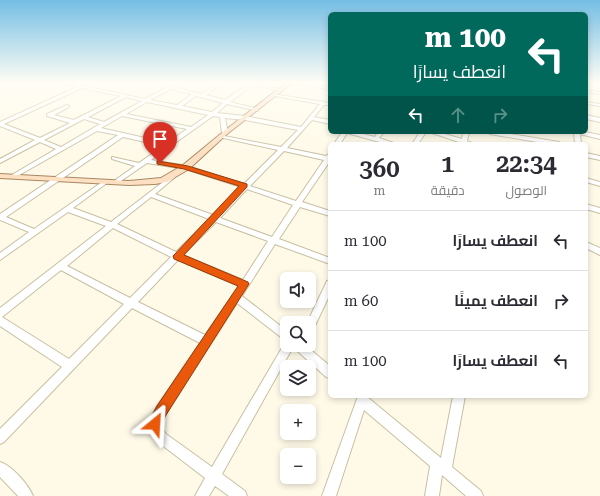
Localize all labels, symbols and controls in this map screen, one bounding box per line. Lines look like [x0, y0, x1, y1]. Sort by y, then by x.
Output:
text: 100 m [425, 21, 506, 54]
icon: left [520, 28, 572, 80]
text: انعطف يسارًا [413, 61, 506, 82]
icon: left [405, 104, 427, 126]
icon: ahead [447, 104, 469, 126]
icon: right [489, 104, 511, 126]
pin [143, 122, 177, 163]
icon: arrive [149, 128, 171, 150]
text: 1 [441, 150, 454, 178]
text: 22:34 [496, 150, 557, 178]
text: 360 [359, 155, 400, 183]
text: m [373, 183, 385, 198]
text: دقيقة [431, 183, 465, 198]
text: الوصول [506, 183, 547, 198]
icon: left [550, 230, 572, 252]
text: 100 m [344, 232, 387, 250]
text: انعطف يسارًا [452, 232, 538, 250]
map controls [280, 272, 316, 484]
button: sound [280, 272, 316, 308]
icon: right [550, 290, 572, 312]
text: 60 m [344, 292, 378, 310]
text: انعطف يمينًا [454, 292, 538, 310]
button: search [280, 316, 316, 352]
icon: left [550, 350, 572, 372]
text: 100 m [344, 352, 387, 370]
text: انعطف يسارًا [452, 352, 538, 370]
button: layers [280, 360, 316, 396]
position arrow [134, 403, 176, 445]
button: + [280, 404, 316, 440]
button: − [280, 448, 316, 484]

